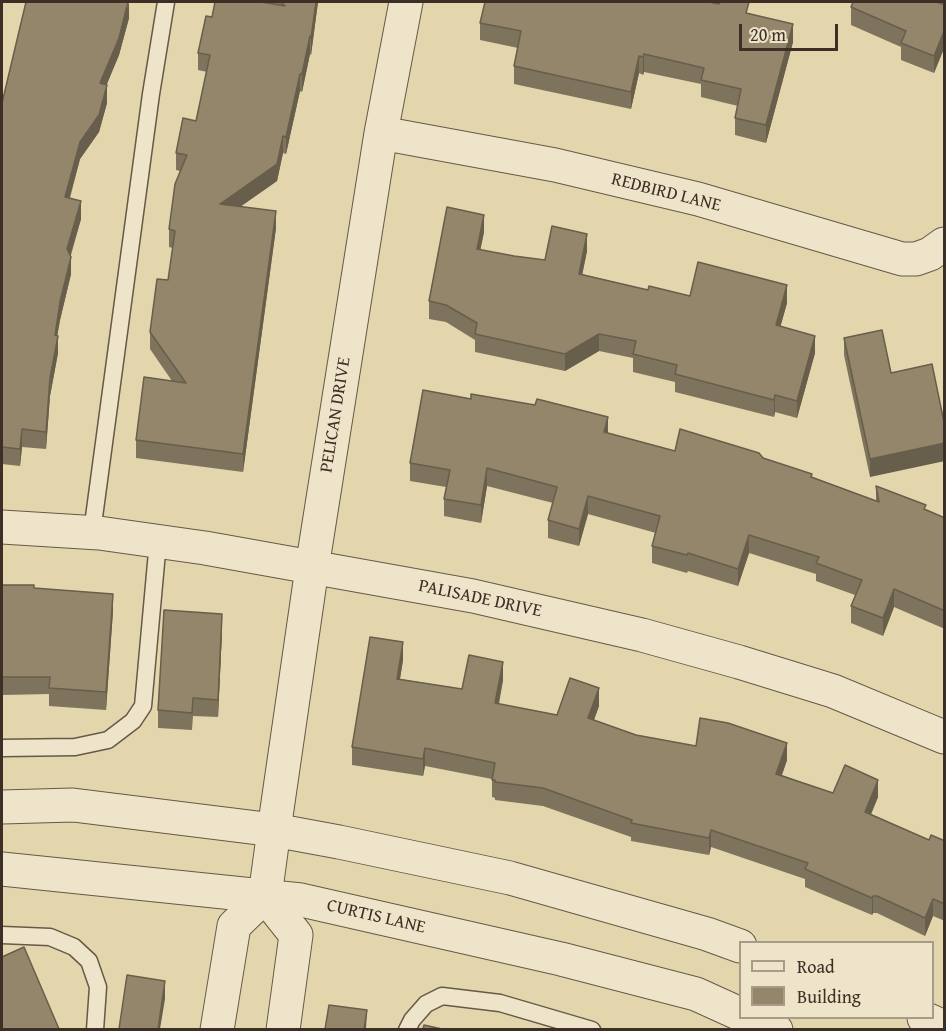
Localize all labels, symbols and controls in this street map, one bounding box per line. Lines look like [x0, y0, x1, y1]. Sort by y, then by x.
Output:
scale bar [742, 12, 841, 50]
text: 20 m [750, 21, 786, 48]
street label: REDBIRD LANE [609, 169, 723, 217]
street label: PELICAN DRIVE [316, 356, 356, 474]
street label: PALISADE DRIVE [416, 575, 544, 623]
street label: CURTIS LANE [325, 895, 427, 939]
legend [739, 941, 934, 1019]
text: Road [797, 953, 835, 980]
text: Building [797, 983, 861, 1010]

